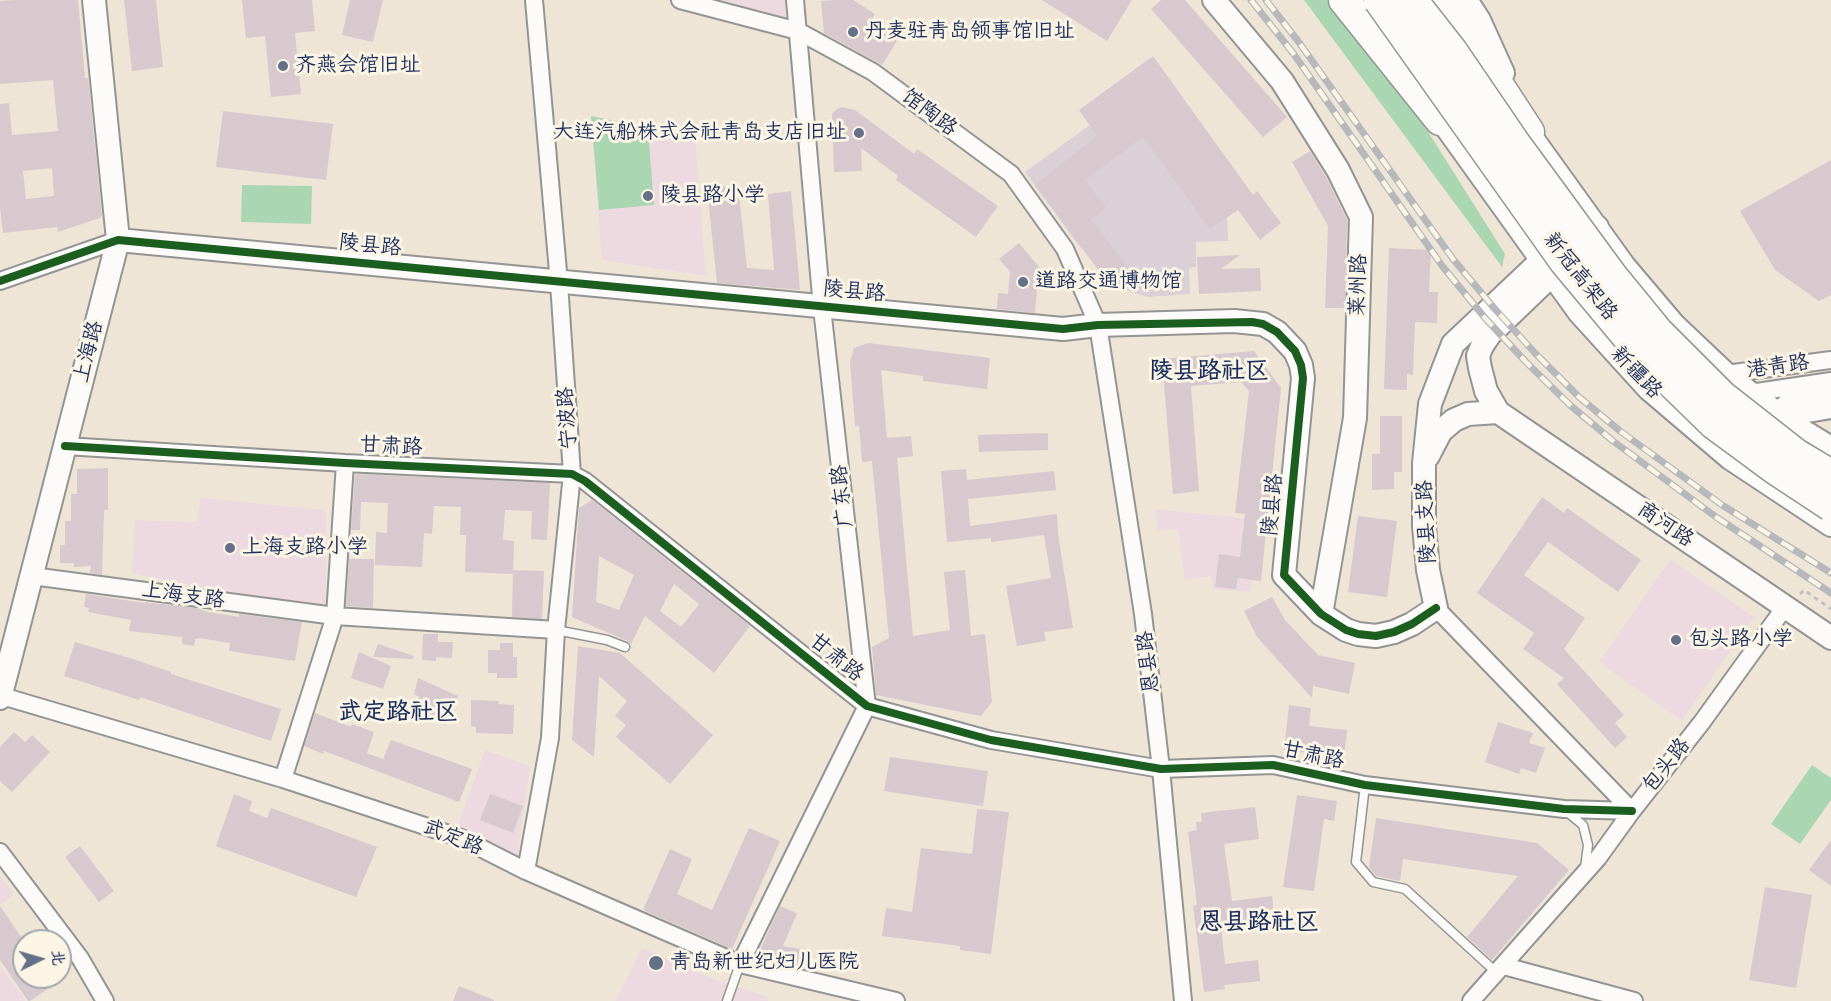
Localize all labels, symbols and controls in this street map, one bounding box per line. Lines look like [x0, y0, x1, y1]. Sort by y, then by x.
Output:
place label: 丹麦驻青岛领事馆旧址 [865, 19, 1075, 45]
marker: 丹麦驻青岛领事馆旧址 [846, 25, 860, 39]
place label: 齐燕会馆旧址 [295, 53, 421, 79]
marker: 齐燕会馆旧址 [276, 59, 290, 73]
street label: 馆陶路 [896, 84, 962, 142]
place label: 大连汽船株式会社青岛支店旧址 [553, 120, 847, 146]
marker: 大连汽船株式会社青岛支店旧址 [852, 126, 866, 140]
place label: 陵县路小学 [660, 183, 765, 209]
marker: 陵县路小学 [641, 189, 655, 203]
street label: 新冠高架路 [1538, 228, 1622, 326]
street label: 陵县路 [337, 230, 403, 262]
street label: 莱州路 [1345, 253, 1373, 317]
place label: 道路交通博物馆 [1035, 269, 1182, 295]
marker: 道路交通博物馆 [1016, 275, 1030, 289]
street label: 陵县路 [822, 277, 886, 307]
street label: 上海路 [69, 318, 109, 386]
street label: 新疆路 [1605, 342, 1667, 404]
street label: 港青路 [1745, 350, 1811, 384]
district label: 陵县路社区 [1149, 358, 1269, 386]
street label: 宁波路 [553, 386, 583, 450]
street label: 甘肃路 [359, 433, 423, 461]
street label: 广东路 [827, 463, 859, 529]
street label: 陵县路 [1258, 473, 1288, 537]
street label: 陵县支路 [1412, 479, 1442, 565]
street label: 商河路 [1632, 497, 1698, 553]
place label: 上海支路小学 [242, 535, 368, 561]
marker: 上海支路小学 [223, 541, 237, 555]
street label: 上海支路 [140, 578, 226, 614]
place label: 包头路小学 [1688, 627, 1793, 653]
street label: 甘肃路 [804, 628, 868, 688]
street label: 恩县路 [1133, 629, 1165, 695]
marker: 包头路小学 [1669, 633, 1683, 647]
district label: 武定路社区 [338, 699, 458, 727]
street label: 包头路 [1638, 733, 1696, 799]
street label: 甘肃路 [1280, 737, 1346, 775]
street label: 武定路 [419, 815, 487, 861]
district label: 恩县路社区 [1199, 909, 1319, 937]
north arrow [12, 929, 72, 989]
text: 北 [48, 949, 69, 966]
place label: 青岛新世纪妇儿医院 [670, 950, 859, 976]
marker: 青岛新世纪妇儿医院 [647, 954, 665, 972]

